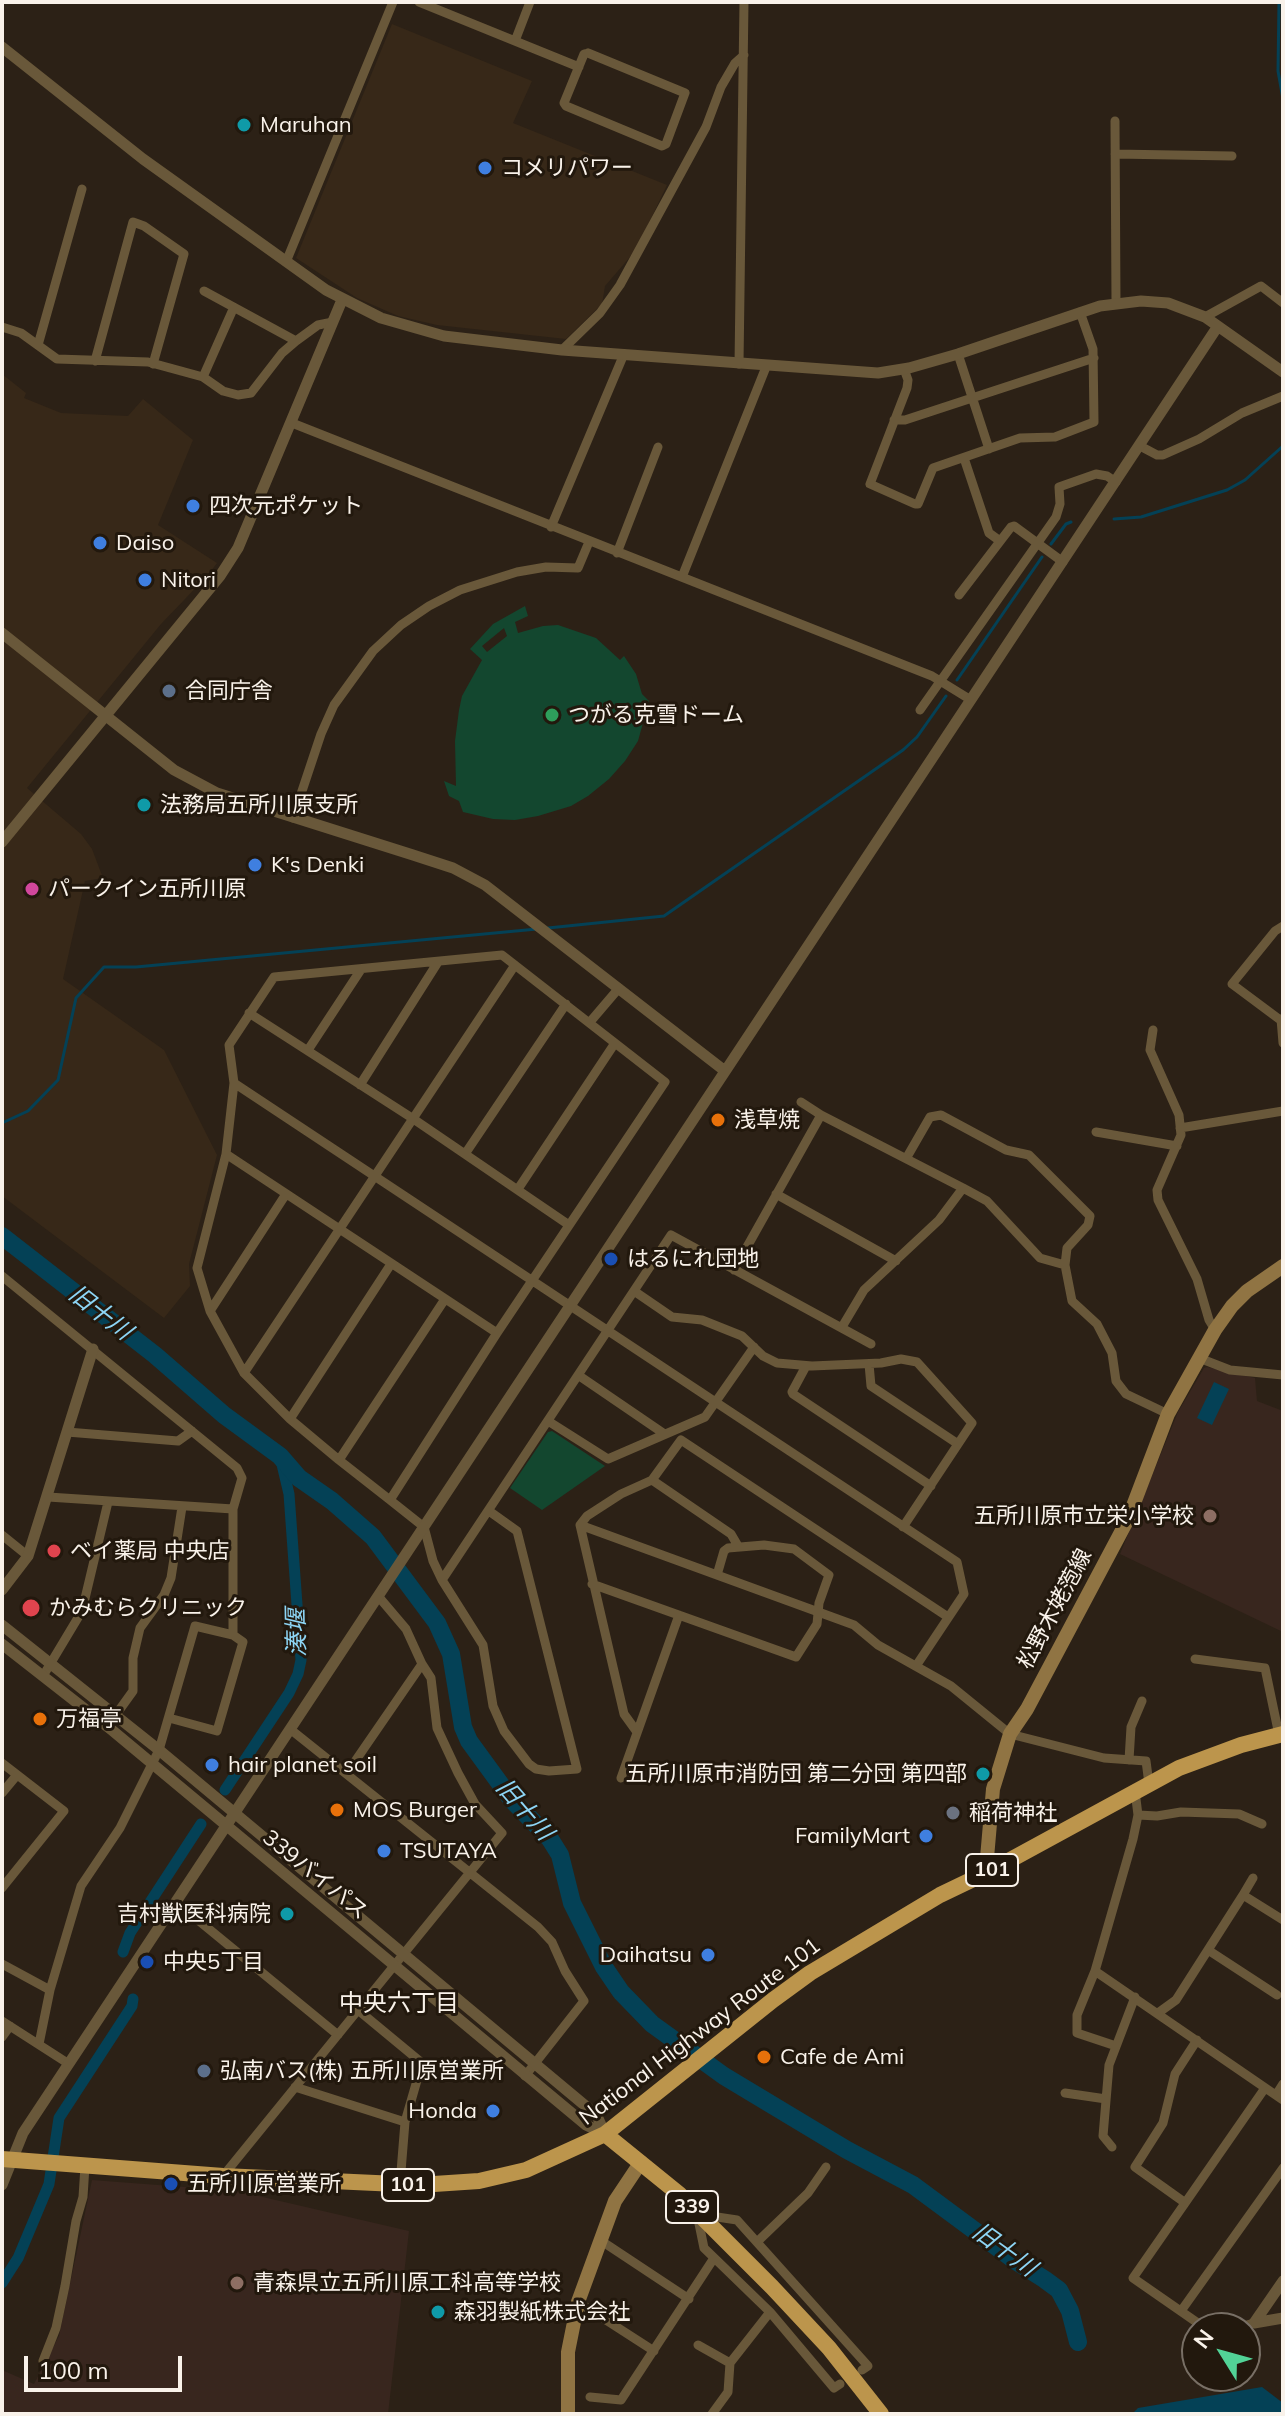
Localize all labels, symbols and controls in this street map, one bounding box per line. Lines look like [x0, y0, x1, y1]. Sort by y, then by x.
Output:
place label: Maruhan [260, 112, 352, 138]
marker: Maruhan [235, 116, 253, 134]
place label: コメリパワー [501, 155, 633, 181]
marker: コメリパワー [476, 159, 494, 177]
place label: 四次元ポケット [209, 493, 363, 519]
marker: 四次元ポケット [184, 497, 202, 515]
place label: Daiso [116, 530, 174, 556]
marker: Daiso [91, 534, 109, 552]
place label: Nitori [161, 567, 216, 593]
marker: Nitori [136, 571, 154, 589]
place label: 合同庁舎 [185, 678, 273, 704]
marker: 合同庁舎 [160, 682, 178, 700]
place label: つがる克雪ドーム [568, 702, 744, 728]
marker: つがる克雪ドーム [543, 706, 561, 724]
place label: 法務局五所川原支所 [160, 792, 358, 818]
marker: 法務局五所川原支所 [135, 796, 153, 814]
place label: K's Denki [271, 852, 364, 878]
marker: K's Denki [246, 856, 264, 874]
place label: パークイン五所川原 [48, 876, 246, 902]
marker: パークイン五所川原 [23, 880, 41, 898]
place label: 浅草焼 [734, 1107, 800, 1133]
marker: 浅草焼 [709, 1111, 727, 1129]
place label: はるにれ団地 [627, 1246, 759, 1272]
marker: はるにれ団地 [602, 1250, 620, 1268]
water label: 旧十川 [63, 1279, 137, 1347]
place label: 五所川原市立栄小学校 [974, 1503, 1194, 1529]
marker: 五所川原市立栄小学校 [1201, 1507, 1219, 1525]
place label: ベイ薬局 中央店 [70, 1538, 230, 1564]
marker: ベイ薬局 中央店 [45, 1542, 63, 1560]
street label: 松野木姥萢線 [1012, 1545, 1098, 1673]
place label: かみむらクリニック [49, 1595, 247, 1621]
marker: かみむらクリニック [20, 1597, 42, 1619]
water label: 湊堰 [282, 1609, 312, 1657]
place label: 万福亭 [56, 1706, 122, 1732]
marker: 万福亭 [31, 1710, 49, 1728]
place label: hair planet soil [228, 1752, 377, 1778]
marker: hair planet soil [203, 1756, 221, 1774]
place label: 五所川原市消防団 第二分団 第四部 [626, 1761, 967, 1787]
marker: 五所川原市消防団 第二分団 第四部 [974, 1765, 992, 1783]
water label: 旧十川 [490, 1773, 558, 1847]
place label: MOS Burger [353, 1797, 477, 1823]
place label: 稲荷神社 [969, 1800, 1057, 1826]
marker: MOS Burger [328, 1801, 346, 1819]
marker: 稲荷神社 [944, 1804, 962, 1822]
place label: FamilyMart [795, 1823, 910, 1849]
street label: 339バイパス [257, 1825, 373, 1925]
marker: FamilyMart [917, 1827, 935, 1845]
place label: TSUTAYA [400, 1838, 497, 1864]
marker: TSUTAYA [375, 1842, 393, 1860]
road number: 101 [966, 1854, 1018, 1886]
place label: 吉村獣医科病院 [117, 1901, 271, 1927]
marker: 吉村獣医科病院 [278, 1905, 296, 1923]
street label: National Highway Route 101 [574, 1933, 826, 2131]
place label: Daihatsu [600, 1942, 692, 1968]
marker: Daihatsu [699, 1946, 717, 1964]
place label: 中央5丁目 [163, 1949, 264, 1975]
marker: 中央5丁目 [138, 1953, 156, 1971]
district label: 中央六丁目 [339, 1990, 459, 2018]
place label: Cafe de Ami [780, 2044, 904, 2070]
marker: Cafe de Ami [755, 2048, 773, 2066]
place label: 弘南バス(株) 五所川原営業所 [220, 2058, 504, 2084]
marker: 弘南バス(株) 五所川原営業所 [195, 2062, 213, 2080]
place label: Honda [408, 2098, 477, 2124]
marker: Honda [484, 2102, 502, 2120]
road number: 101 [382, 2169, 434, 2201]
place label: 五所川原営業所 [187, 2171, 341, 2197]
marker: 五所川原営業所 [162, 2175, 180, 2193]
road number: 339 [666, 2191, 718, 2223]
water label: 旧十川 [966, 2217, 1042, 2283]
place label: 青森県立五所川原工科高等学校 [253, 2270, 561, 2296]
marker: 青森県立五所川原工科高等学校 [228, 2274, 246, 2292]
place label: 森羽製紙株式会社 [454, 2299, 630, 2325]
marker: 森羽製紙株式会社 [429, 2303, 447, 2321]
north arrow [1181, 2312, 1261, 2392]
text: N [1187, 2324, 1220, 2354]
scale bar [28, 2340, 186, 2390]
text: 100 m [38, 2355, 109, 2385]

